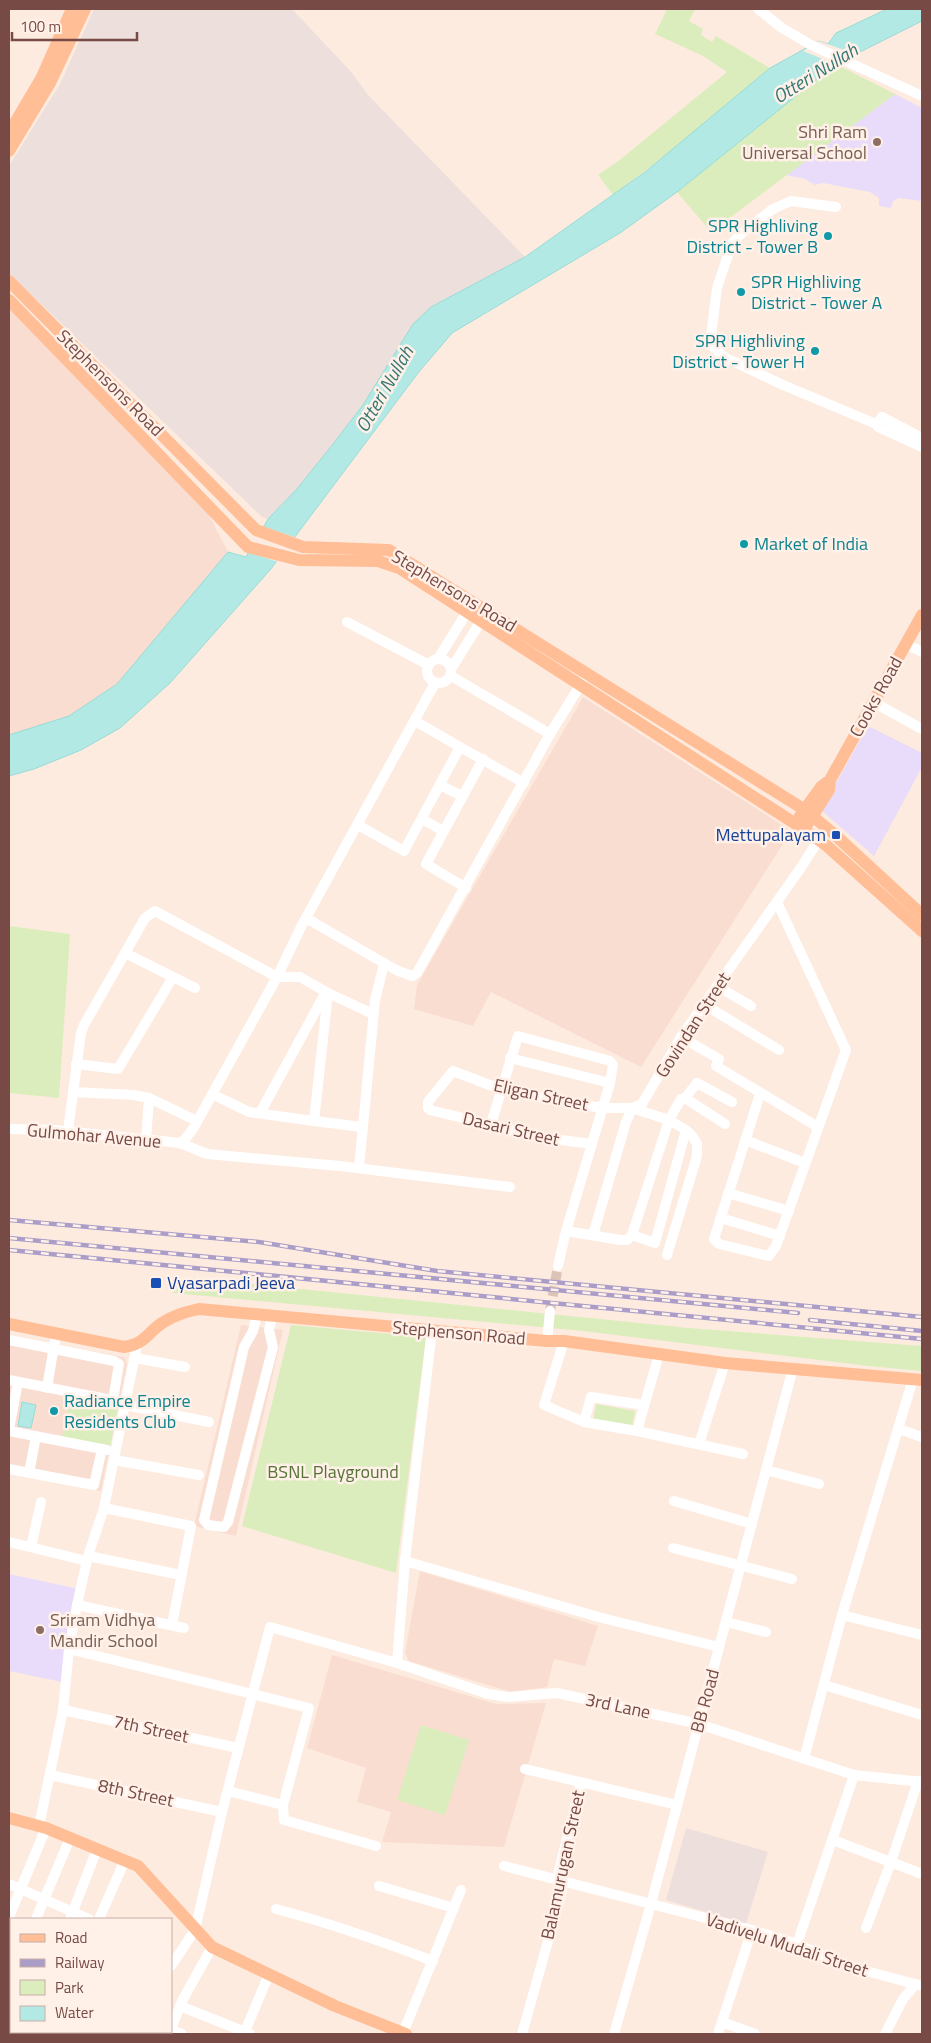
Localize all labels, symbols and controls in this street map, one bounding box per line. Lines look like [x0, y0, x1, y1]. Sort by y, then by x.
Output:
scale bar [12, 10, 138, 42]
text: 100 m [20, 15, 61, 38]
water label: Otteri Nullah [767, 35, 863, 110]
place label: Shri Ram Universal School [742, 118, 867, 166]
marker: Shri Ram Universal School [871, 136, 883, 148]
place label: SPR Highliving District - Tower B [686, 212, 818, 260]
marker: SPR Highliving District - Tower B [822, 230, 834, 242]
place label: SPR Highliving District - Tower A [751, 268, 883, 316]
marker: SPR Highliving District - Tower A [735, 286, 747, 298]
street label: Stephensons Road [51, 323, 170, 442]
place label: SPR Highliving District - Tower H [672, 327, 805, 375]
water label: Otteri Nullah [347, 340, 420, 437]
marker: SPR Highliving District - Tower H [809, 345, 821, 357]
place label: Market of India [754, 530, 868, 557]
marker: Market of India [738, 538, 750, 550]
street label: Stephensons Road [387, 542, 522, 639]
street label: Cooks Road [842, 651, 909, 742]
place label: Mettupalayam [716, 821, 826, 848]
marker: Mettupalayam [830, 829, 842, 841]
street label: Govindan Street [648, 966, 737, 1083]
street label: Eligan Street [491, 1071, 592, 1118]
street label: Dasari Street [460, 1104, 563, 1153]
street label: Gulmohar Avenue [26, 1116, 162, 1155]
place label: Vyasarpadi Jeeva [167, 1269, 295, 1296]
marker: Vyasarpadi Jeeva [149, 1276, 163, 1290]
street label: Stephenson Road [391, 1313, 527, 1352]
place label: Radiance Empire Residents Club [64, 1387, 191, 1435]
marker: Radiance Empire Residents Club [48, 1405, 60, 1417]
park label: BSNL Playground [267, 1458, 399, 1485]
place label: Sriram Vidhya Mandir School [50, 1606, 158, 1654]
marker: Sriram Vidhya Mandir School [34, 1624, 46, 1636]
street label: BB Road [683, 1666, 726, 1736]
street label: 3rd Lane [583, 1685, 653, 1726]
street label: 7th Street [111, 1707, 192, 1750]
street label: 8th Street [96, 1771, 177, 1814]
street label: Balamurugan Street [534, 1787, 592, 1942]
street label: Vadivelu Mudali Street [702, 1906, 873, 1984]
legend [10, 1918, 172, 2033]
text: Road [55, 1926, 87, 1949]
text: Railway [55, 1951, 105, 1974]
text: Park [55, 1976, 84, 1999]
text: Water [55, 2001, 94, 2024]

